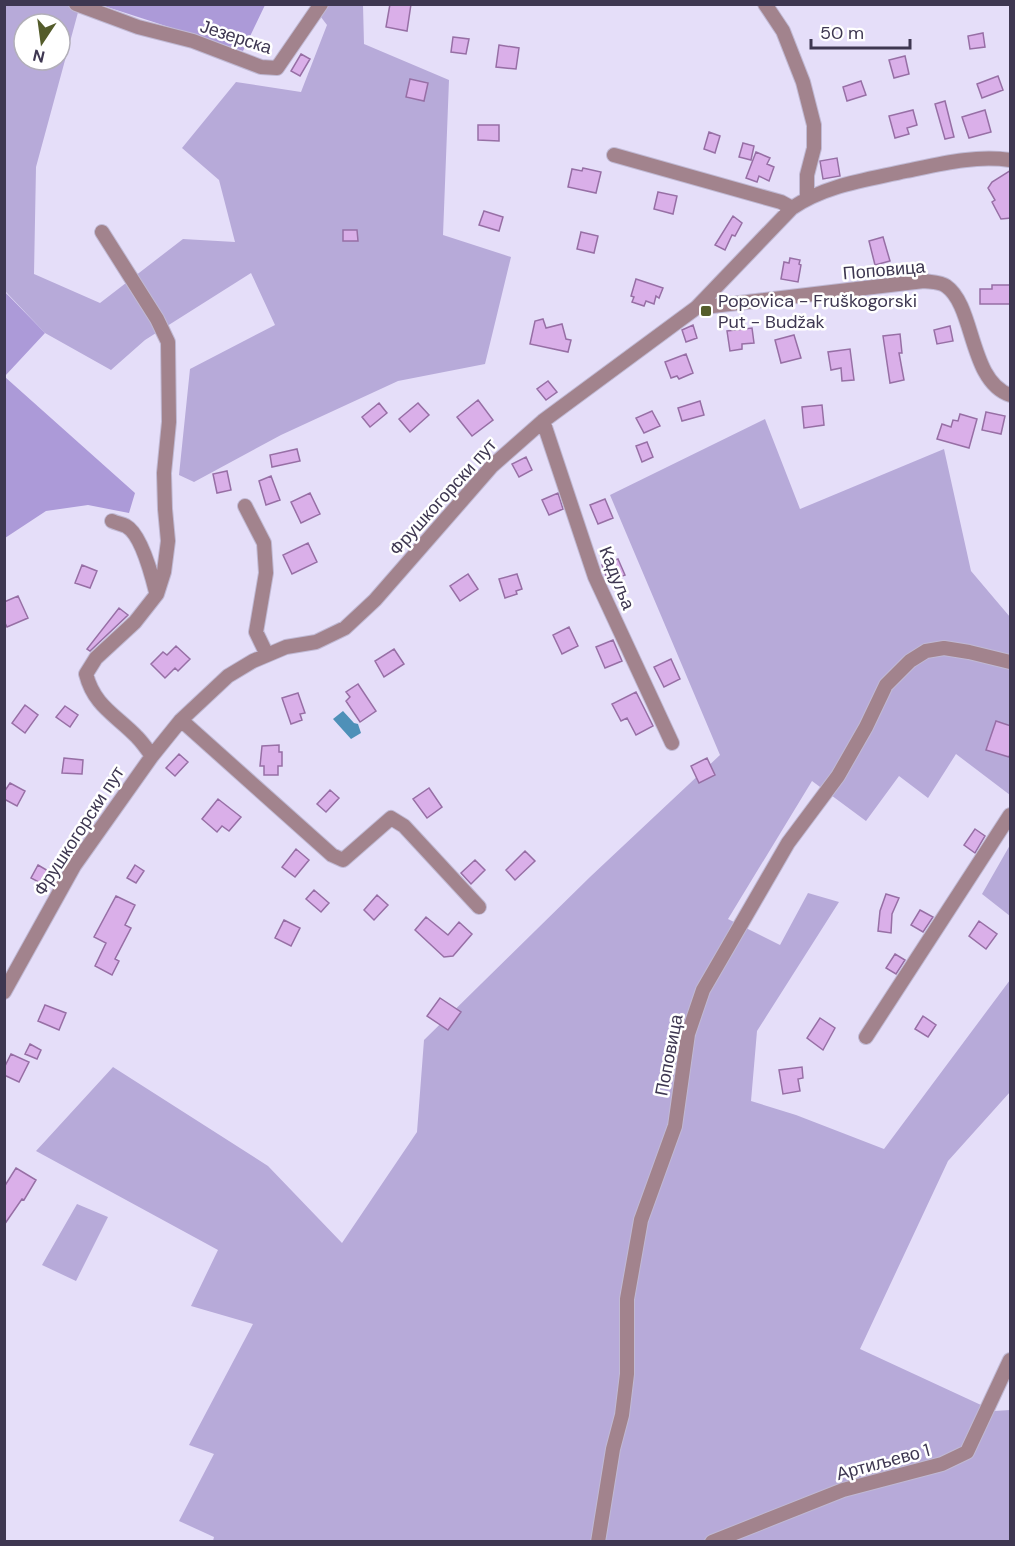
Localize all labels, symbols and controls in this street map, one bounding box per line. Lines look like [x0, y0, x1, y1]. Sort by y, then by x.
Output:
north arrow [12, 12, 72, 72]
scale bar [811, 12, 910, 50]
street label: Језерска [197, 14, 276, 60]
text: 50 m [820, 21, 864, 45]
text: N [31, 45, 47, 68]
street label: Поповица [842, 254, 927, 286]
place label: Popovica - Fruškogorski Put - Budžak [718, 289, 917, 334]
marker: Popovica - Fruškogorski Put - Budžak [699, 304, 713, 318]
street label: Фрушкогорски пут [384, 433, 502, 561]
street label: Кадуља [593, 543, 641, 614]
street label: Фрушкогорски пут [28, 762, 130, 900]
street label: Поповица [649, 1011, 689, 1098]
street label: Артиљево 1 [834, 1438, 932, 1486]

